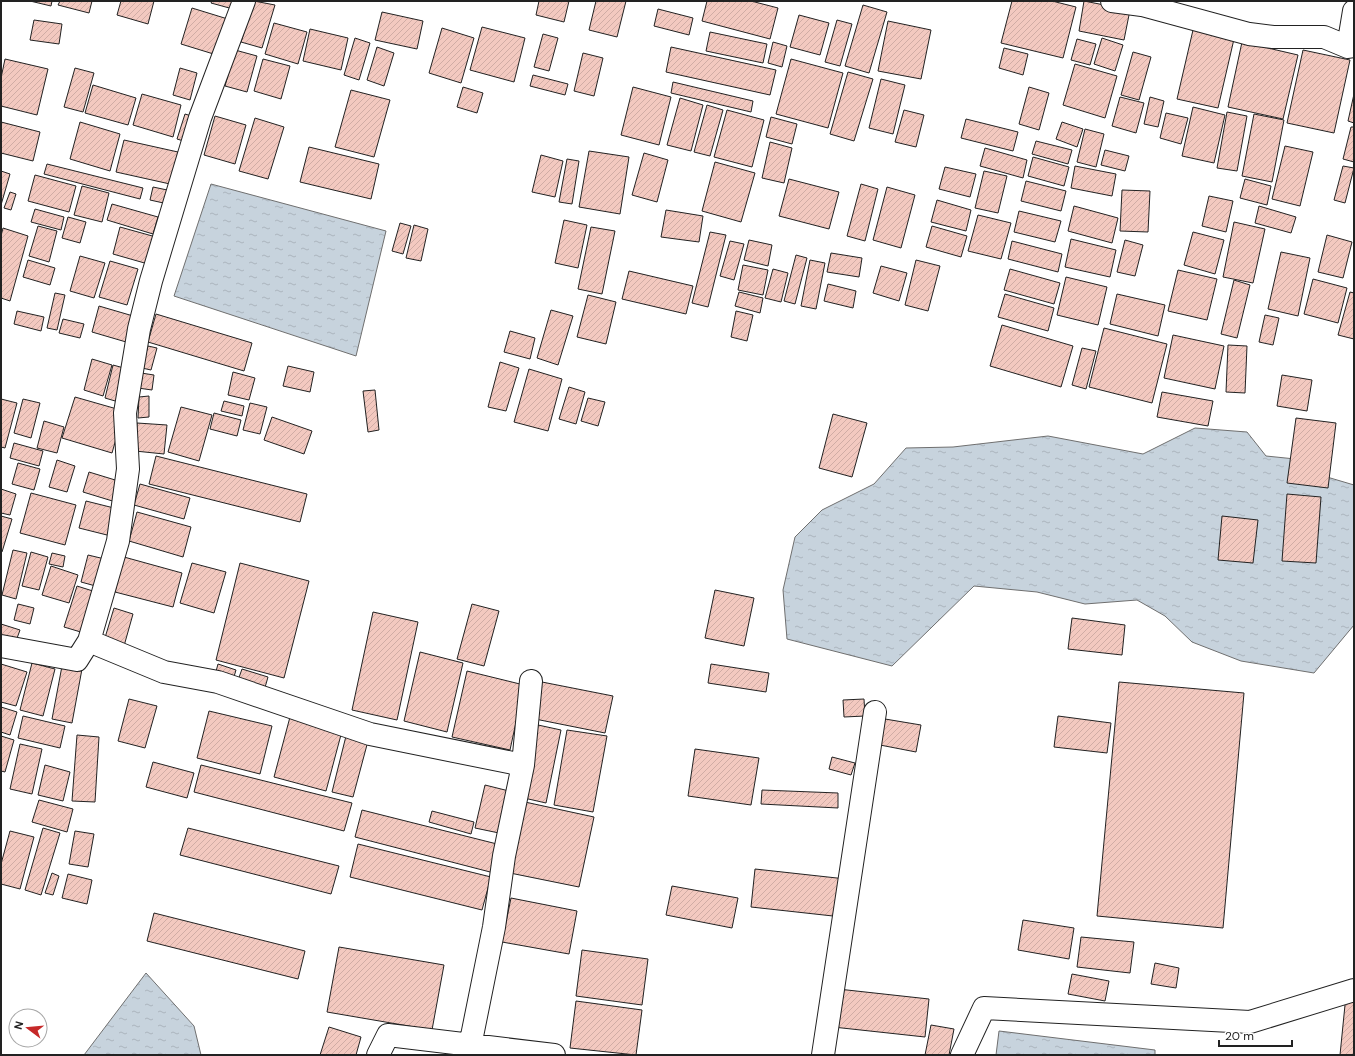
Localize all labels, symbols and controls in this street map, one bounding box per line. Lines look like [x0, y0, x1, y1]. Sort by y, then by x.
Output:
north arrow [8, 1008, 48, 1048]
text: N [11, 1019, 26, 1031]
scale bar [1219, 1022, 1292, 1048]
text: 20 m [1225, 1028, 1254, 1044]

